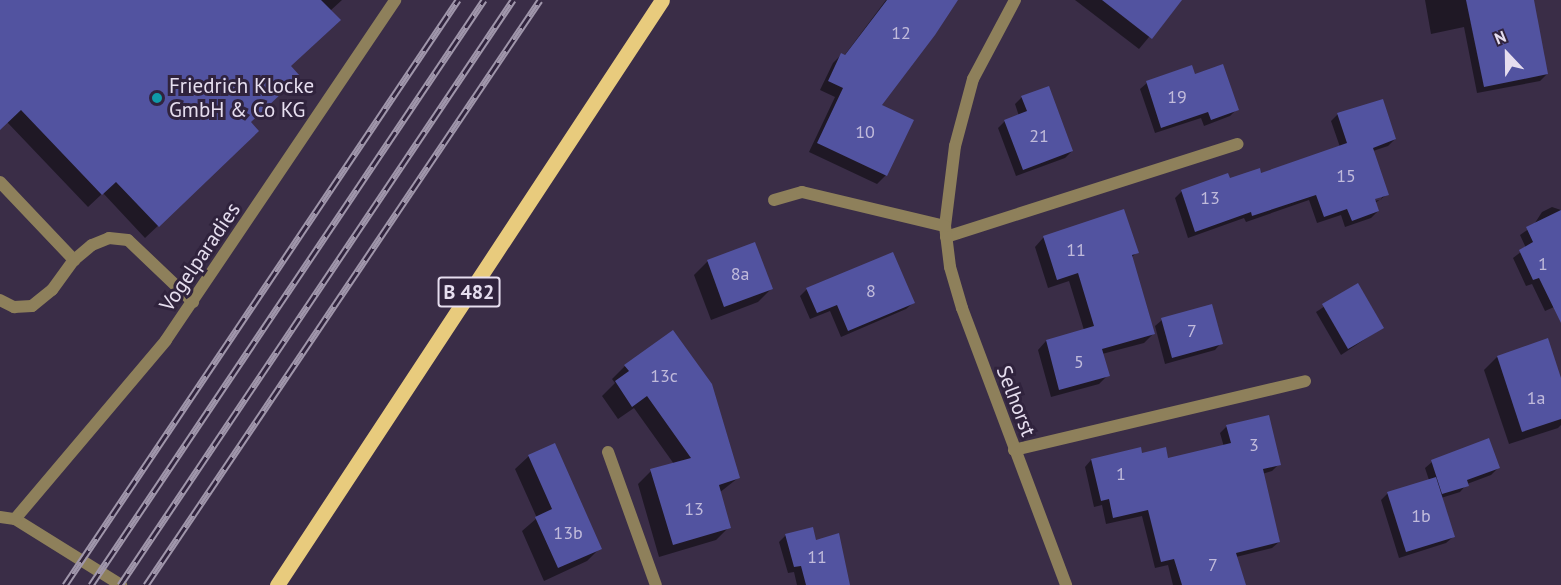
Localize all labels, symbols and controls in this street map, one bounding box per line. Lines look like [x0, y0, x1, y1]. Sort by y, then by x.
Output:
house number: 12 [891, 22, 911, 44]
north arrow [1477, 24, 1537, 84]
text: N [1492, 26, 1509, 49]
place label: Friedrich Klocke GmbH & Co KG [169, 73, 314, 123]
house number: 19 [1167, 86, 1187, 108]
marker: Friedrich Klocke GmbH & Co KG [150, 91, 164, 105]
house number: 10 [855, 121, 875, 143]
house number: 21 [1029, 125, 1049, 147]
house number: 15 [1336, 165, 1356, 187]
house number: 13 [1200, 187, 1220, 209]
street label: Vogelparadies [154, 198, 246, 316]
house number: 11 [1066, 239, 1086, 261]
house number: 1 [1538, 253, 1548, 275]
house number: 8a [731, 263, 749, 285]
road number: B 482 [438, 275, 500, 309]
house number: 8 [866, 280, 876, 302]
house number: 7 [1187, 320, 1197, 342]
house number: 5 [1074, 351, 1084, 373]
street label: Selhorst [991, 362, 1041, 440]
house number: 13c [650, 365, 678, 387]
house number: 1a [1527, 387, 1545, 409]
house number: 3 [1249, 434, 1259, 456]
house number: 1 [1116, 463, 1126, 485]
house number: 13 [684, 498, 704, 520]
house number: 1b [1411, 505, 1431, 527]
house number: 13b [553, 522, 583, 544]
house number: 11 [807, 546, 827, 568]
house number: 7 [1208, 554, 1218, 576]

